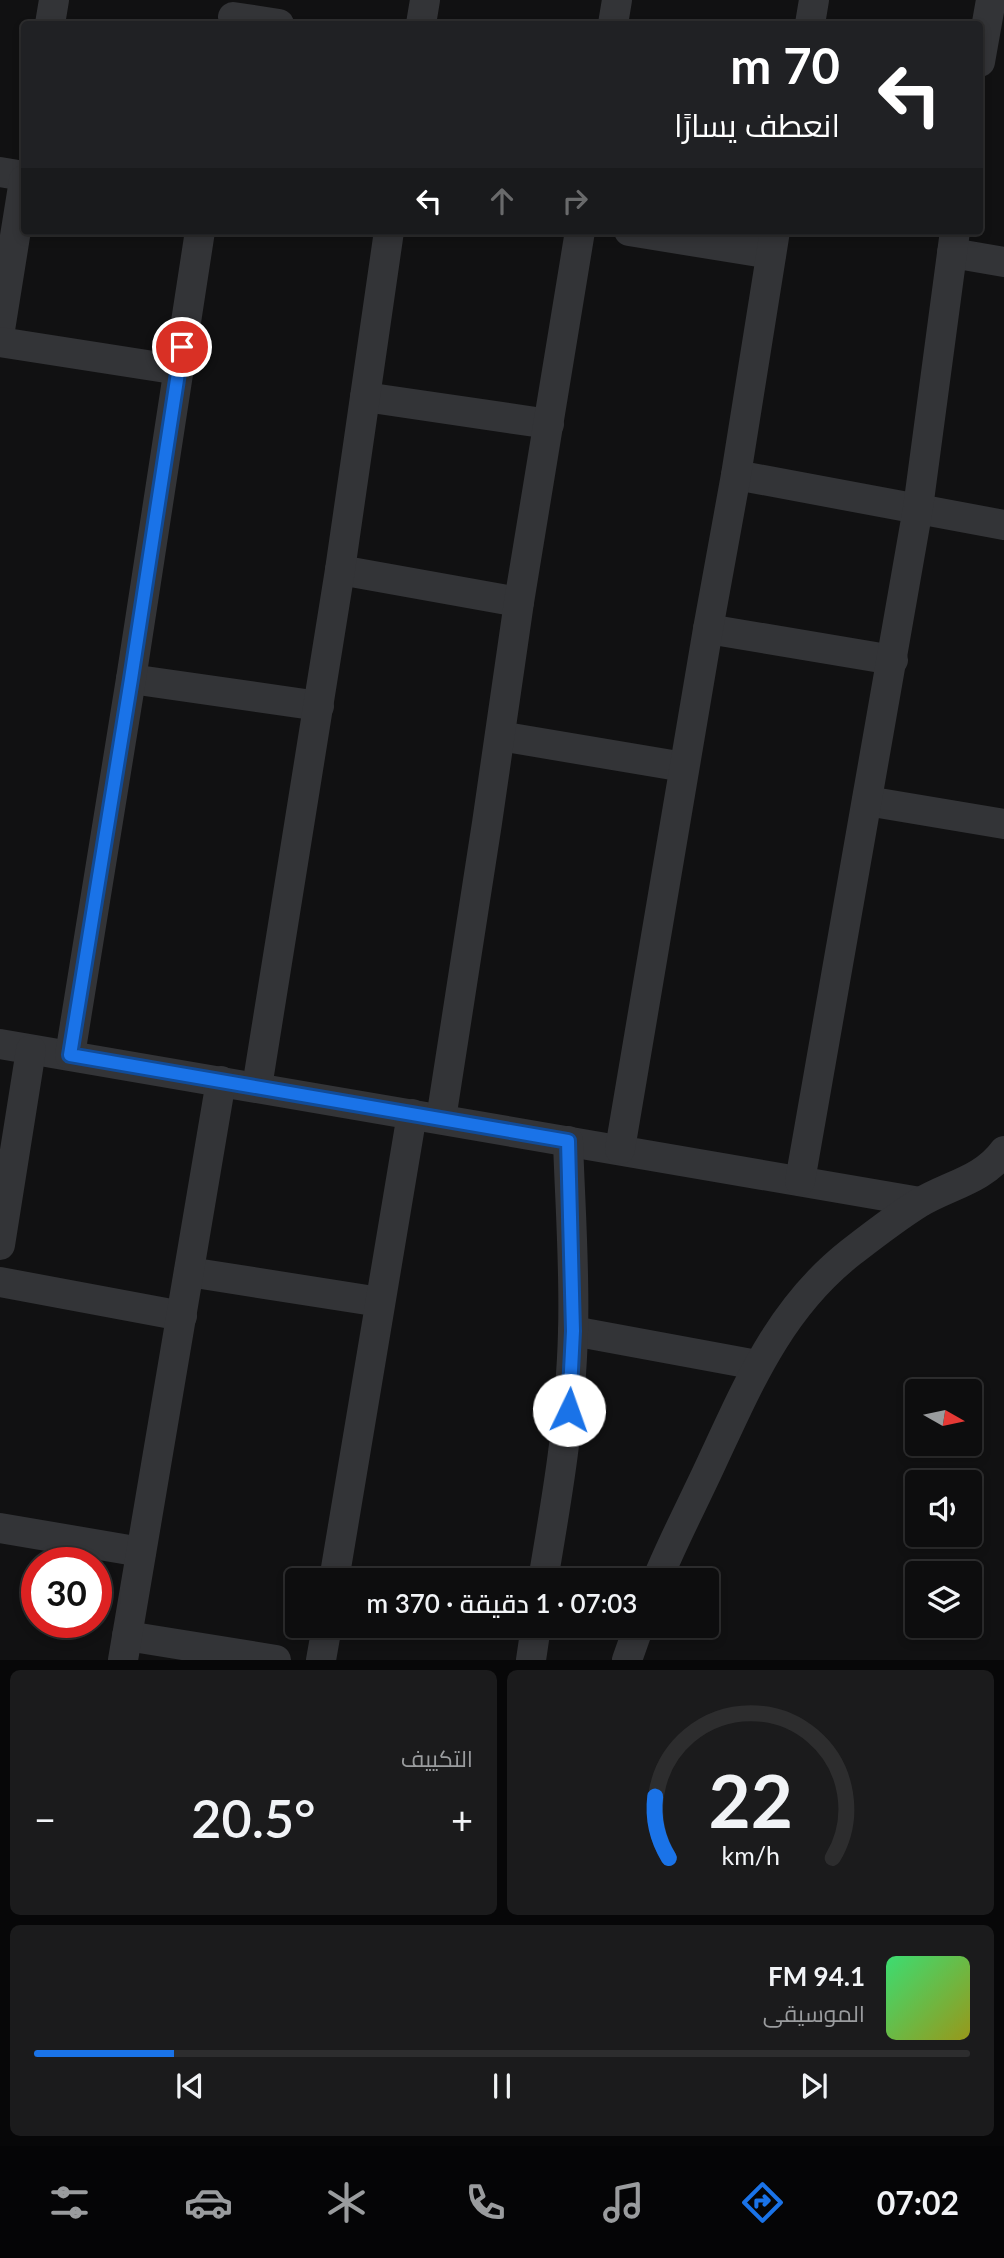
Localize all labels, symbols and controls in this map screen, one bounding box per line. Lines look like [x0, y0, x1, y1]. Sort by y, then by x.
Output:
text: 70 m [730, 36, 840, 94]
icon: left [864, 49, 955, 140]
text: انعطف يسارًا [674, 105, 840, 144]
icon: left [410, 182, 448, 220]
icon: ahead [483, 182, 521, 220]
icon: right [556, 182, 594, 220]
pin [152, 317, 212, 377]
icon: arrive [163, 328, 201, 366]
position arrow [532, 1373, 606, 1447]
north arrow [905, 1379, 982, 1456]
map controls [905, 1379, 982, 1638]
button: sound [905, 1470, 982, 1547]
speed limit sign: 30 [21, 1547, 112, 1638]
button: layers [905, 1561, 982, 1638]
text: 07:03 · 1 دقيقة · 370 m [367, 1587, 637, 1619]
text: التكييف [401, 1744, 473, 1772]
text: 22 [708, 1757, 793, 1845]
text: 20.5° [191, 1787, 316, 1849]
text: − [34, 1796, 56, 1842]
text: + [451, 1796, 473, 1842]
text: km/h [721, 1840, 780, 1870]
text: 94.1 FM [768, 1960, 865, 1992]
text: الموسيقى [763, 1999, 865, 2027]
icon: previous [171, 2067, 209, 2105]
icon: pause [483, 2067, 521, 2105]
icon: next [795, 2067, 833, 2105]
icon: filters [45, 2178, 94, 2227]
icon: car [184, 2178, 233, 2227]
icon: climate [322, 2178, 371, 2227]
icon: phone [461, 2178, 510, 2227]
icon: music [599, 2178, 648, 2227]
icon: directions [738, 2178, 787, 2227]
text: 07:02 [877, 2183, 959, 2222]

